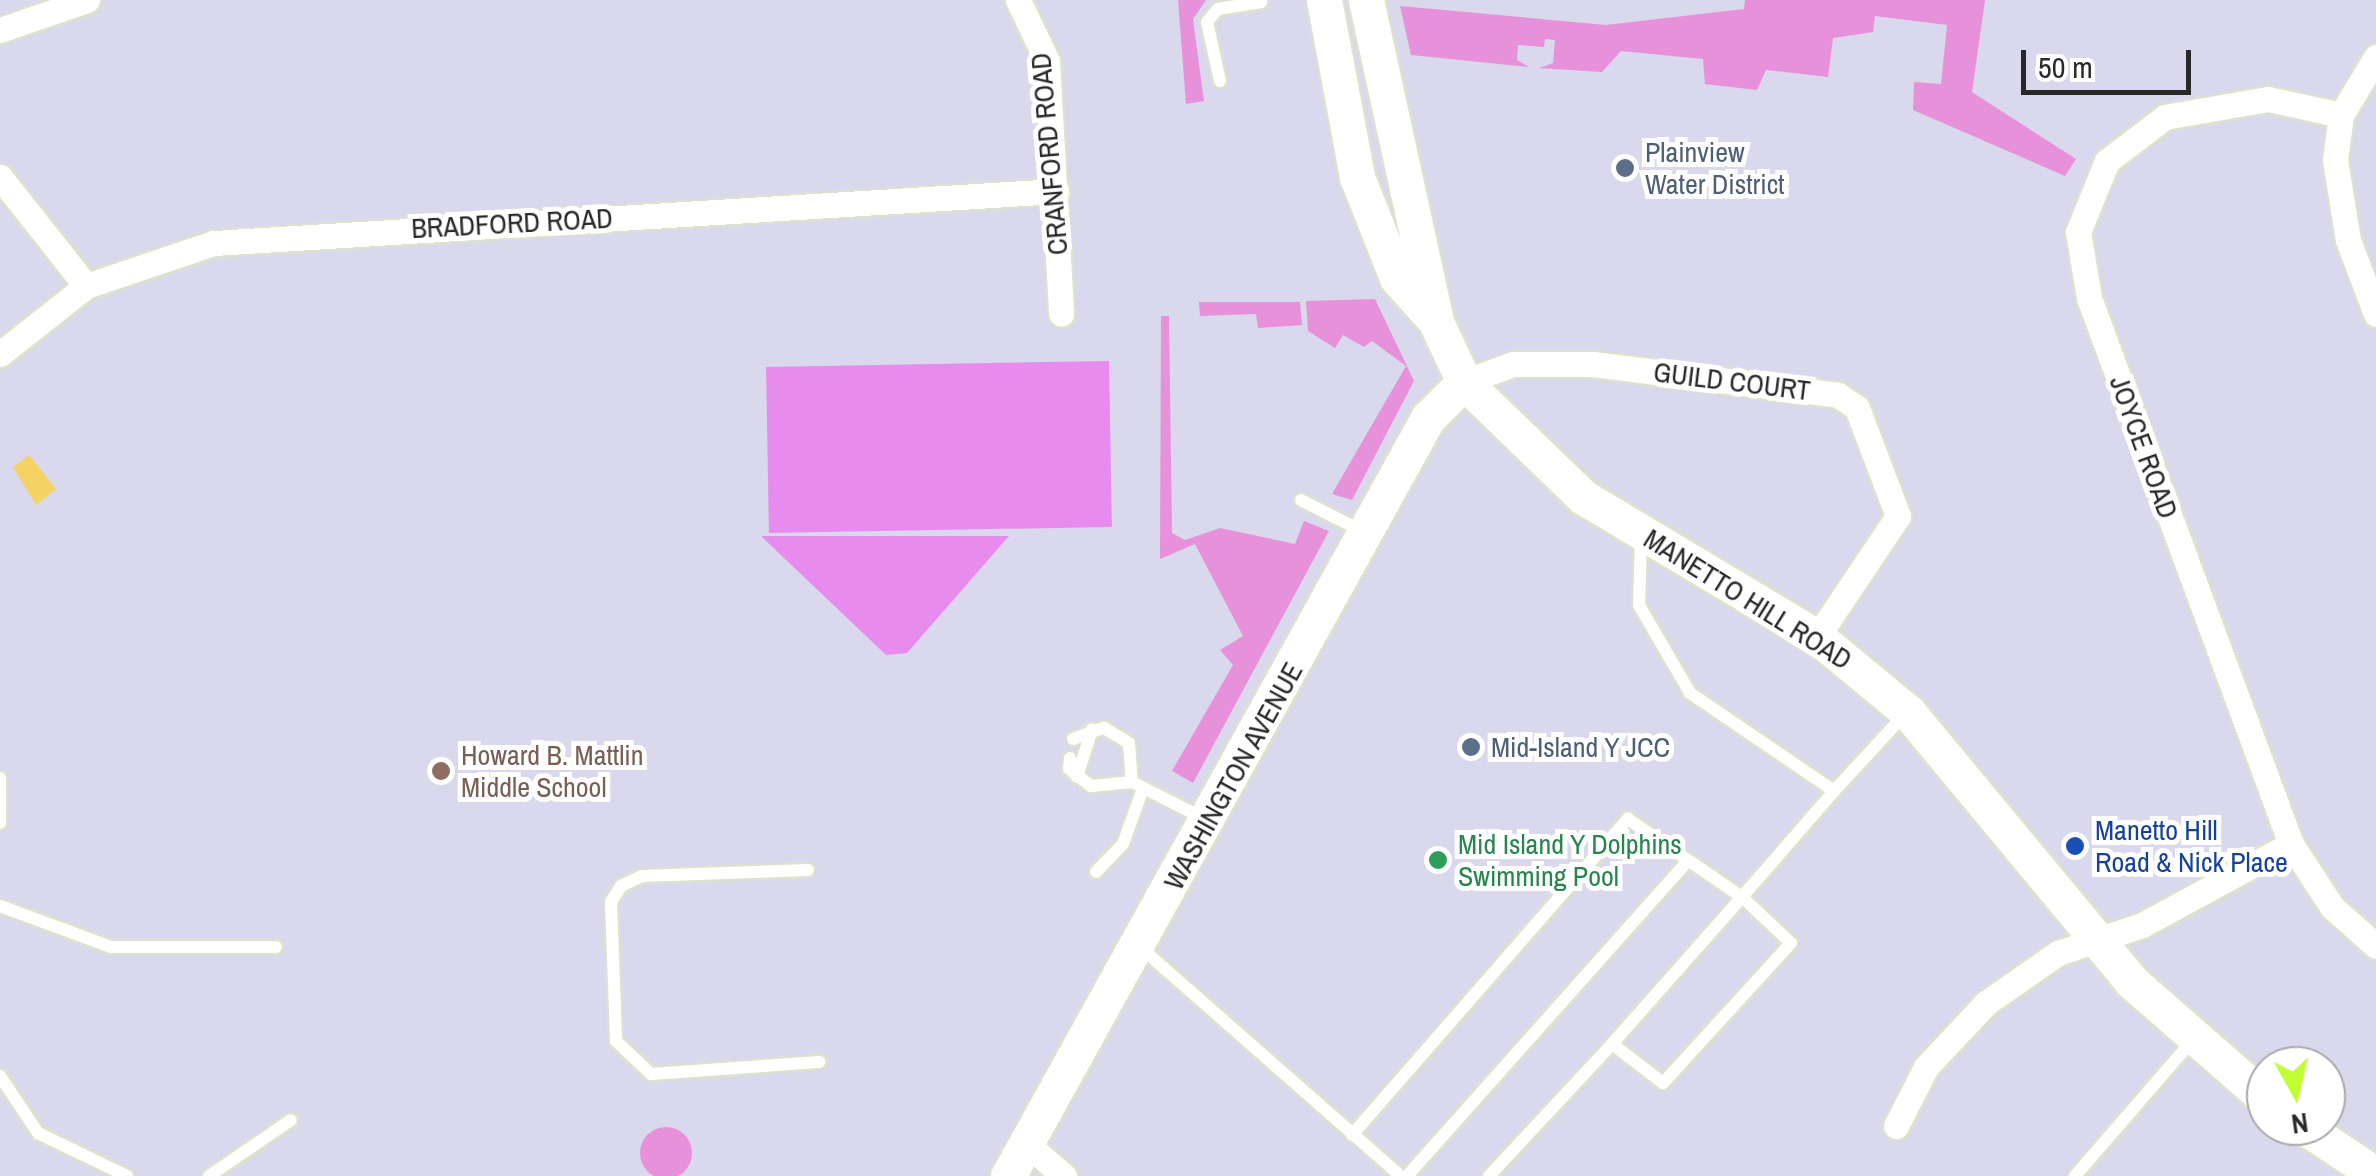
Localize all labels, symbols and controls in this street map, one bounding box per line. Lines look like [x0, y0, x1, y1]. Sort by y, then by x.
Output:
scale bar [2026, 30, 2196, 92]
text: 50 m [2038, 47, 2093, 87]
street label: CRANFORD ROAD [1023, 52, 1075, 256]
place label: Plainview Water District [1645, 135, 1784, 201]
marker: Plainview Water District [1614, 157, 1636, 179]
street label: BRADFORD ROAD [410, 201, 614, 245]
street label: GUILD COURT [1652, 355, 1812, 407]
street label: JOYCE ROAD [2103, 371, 2185, 523]
street label: MANETTO HILL ROAD [1638, 521, 1858, 677]
street label: WASHINGTON AVENUE [1156, 656, 1310, 896]
place label: Mid-Island Y JCC [1491, 730, 1671, 764]
marker: Mid-Island Y JCC [1460, 736, 1482, 758]
place label: Howard B. Mattlin Middle School [461, 738, 643, 804]
marker: Howard B. Mattlin Middle School [430, 760, 452, 782]
place label: Manetto Hill Road & Nick Place [2095, 813, 2288, 879]
place label: Mid Island Y Dolphins Swimming Pool [1458, 827, 1683, 893]
marker: Manetto Hill Road & Nick Place [2064, 835, 2086, 857]
marker: Mid Island Y Dolphins Swimming Pool [1427, 849, 1449, 871]
north arrow [2246, 1046, 2346, 1146]
text: N [2289, 1104, 2311, 1144]

